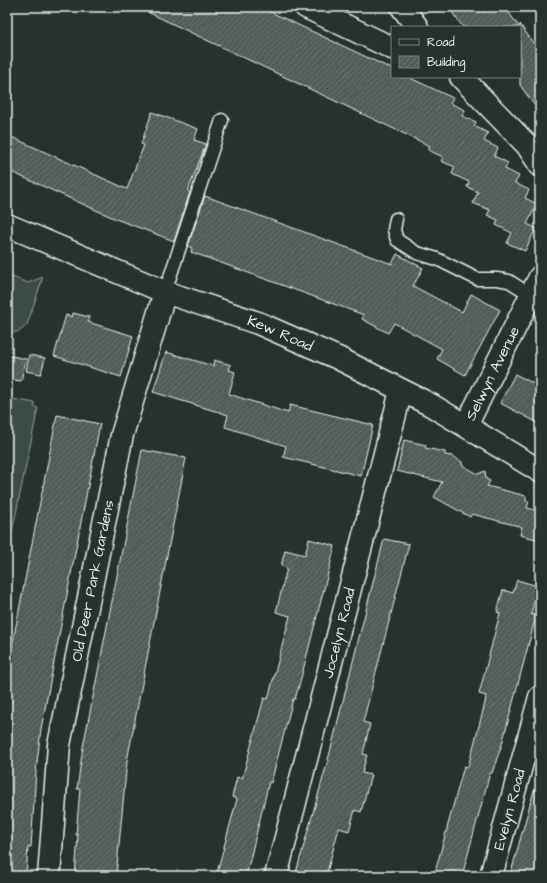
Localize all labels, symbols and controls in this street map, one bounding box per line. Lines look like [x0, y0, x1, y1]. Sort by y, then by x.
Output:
legend [391, 26, 521, 78]
text: Road [427, 34, 455, 51]
text: Building [427, 54, 465, 72]
street label: Kew Road [244, 310, 317, 357]
street label: Selwyn Avenue [460, 323, 525, 424]
street label: Old Deer Park Gardens [66, 498, 120, 663]
street label: Jocelyn Road [317, 585, 361, 681]
street label: Evelyn Road [489, 766, 531, 853]

